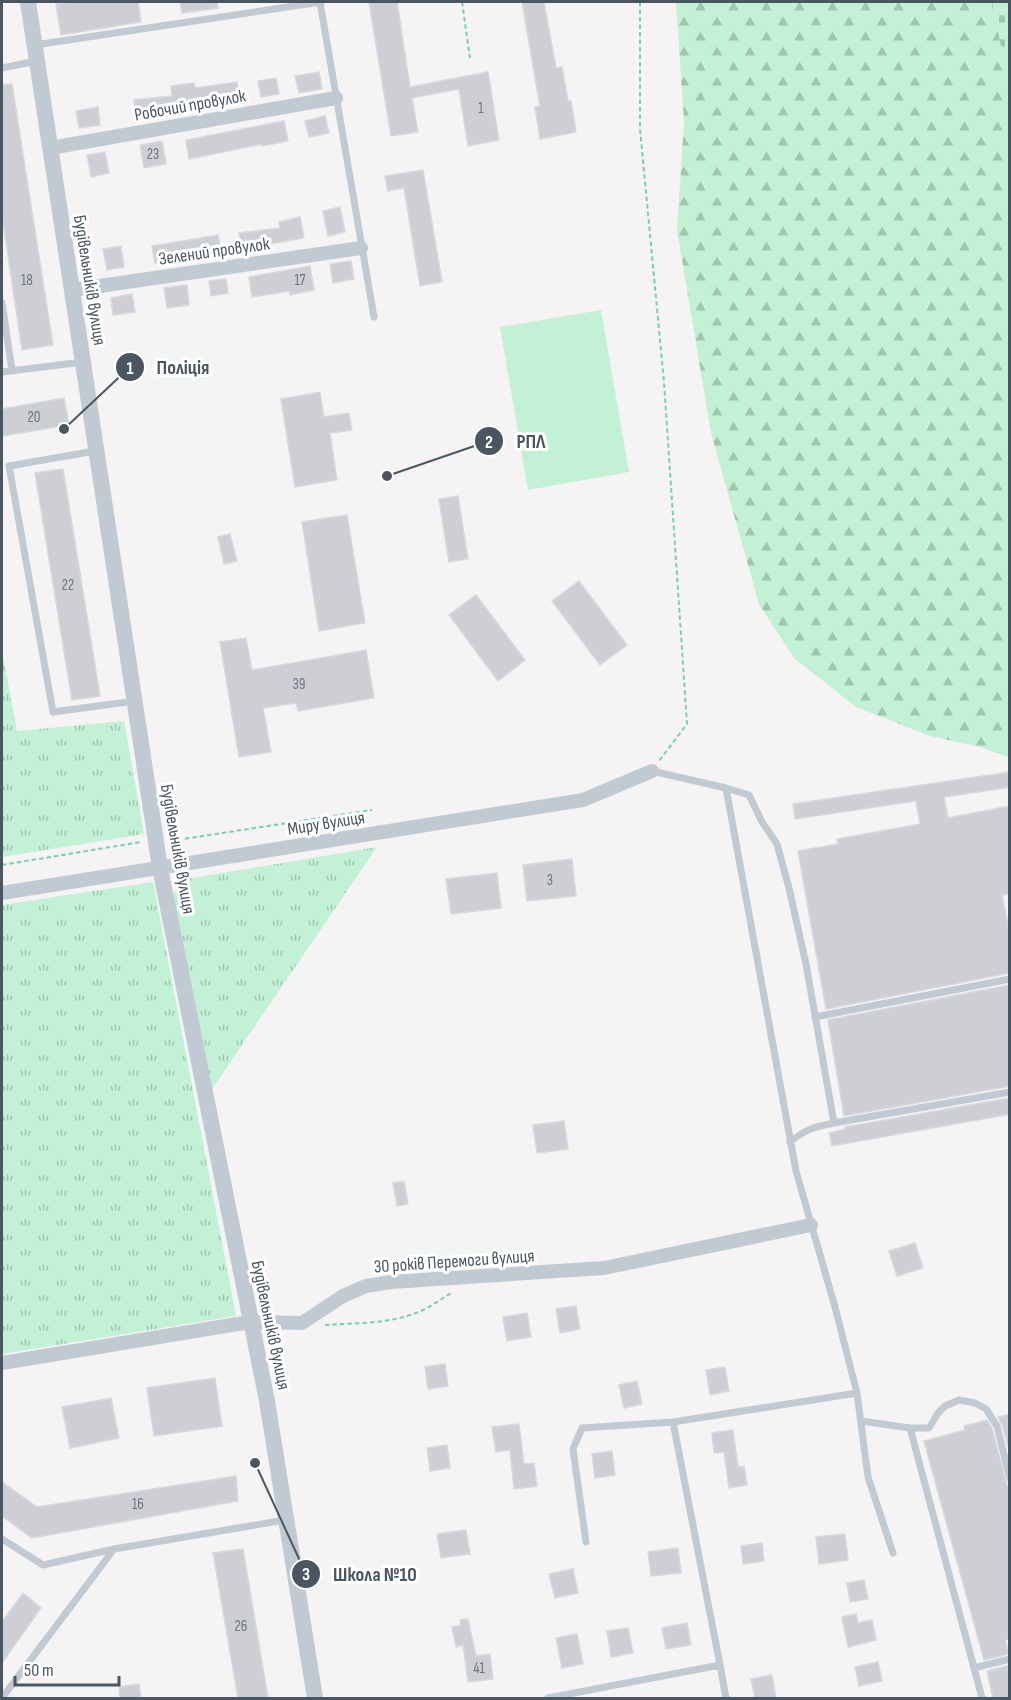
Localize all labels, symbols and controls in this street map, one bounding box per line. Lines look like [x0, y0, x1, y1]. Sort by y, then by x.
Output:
street label: Робочий провулок [133, 85, 248, 126]
house number: 1 [478, 99, 484, 118]
house number: 23 [147, 145, 159, 164]
street label: Будівельників вулиця [69, 213, 110, 347]
street label: Зелений провулок [157, 233, 271, 270]
house number: 18 [21, 271, 33, 290]
house number: 17 [294, 271, 306, 290]
callout: Поліція [115, 348, 222, 386]
text: Поліція [157, 356, 209, 380]
text: 1 [126, 358, 134, 379]
house number: 20 [28, 408, 40, 427]
callout: РПЛ [474, 422, 557, 460]
text: РПЛ [516, 430, 546, 454]
text: 2 [485, 432, 493, 453]
house number: 22 [62, 576, 74, 595]
house number: 39 [293, 675, 305, 694]
street label: Будівельників вулиця [156, 782, 199, 916]
street label: Миру вулиця [286, 807, 366, 840]
house number: 3 [547, 871, 553, 890]
street label: 30 років Перемоги вулиця [373, 1245, 535, 1278]
street label: Будівельників вулиця [247, 1259, 294, 1392]
house number: 16 [132, 1495, 144, 1514]
callout: Школа №10 [291, 1555, 429, 1593]
text: Школа №10 [333, 1563, 417, 1587]
text: 3 [302, 1564, 310, 1585]
house number: 26 [235, 1617, 247, 1636]
scale bar [15, 1649, 118, 1687]
house number: 41 [473, 1659, 486, 1678]
text: 50 m [24, 1660, 54, 1681]

